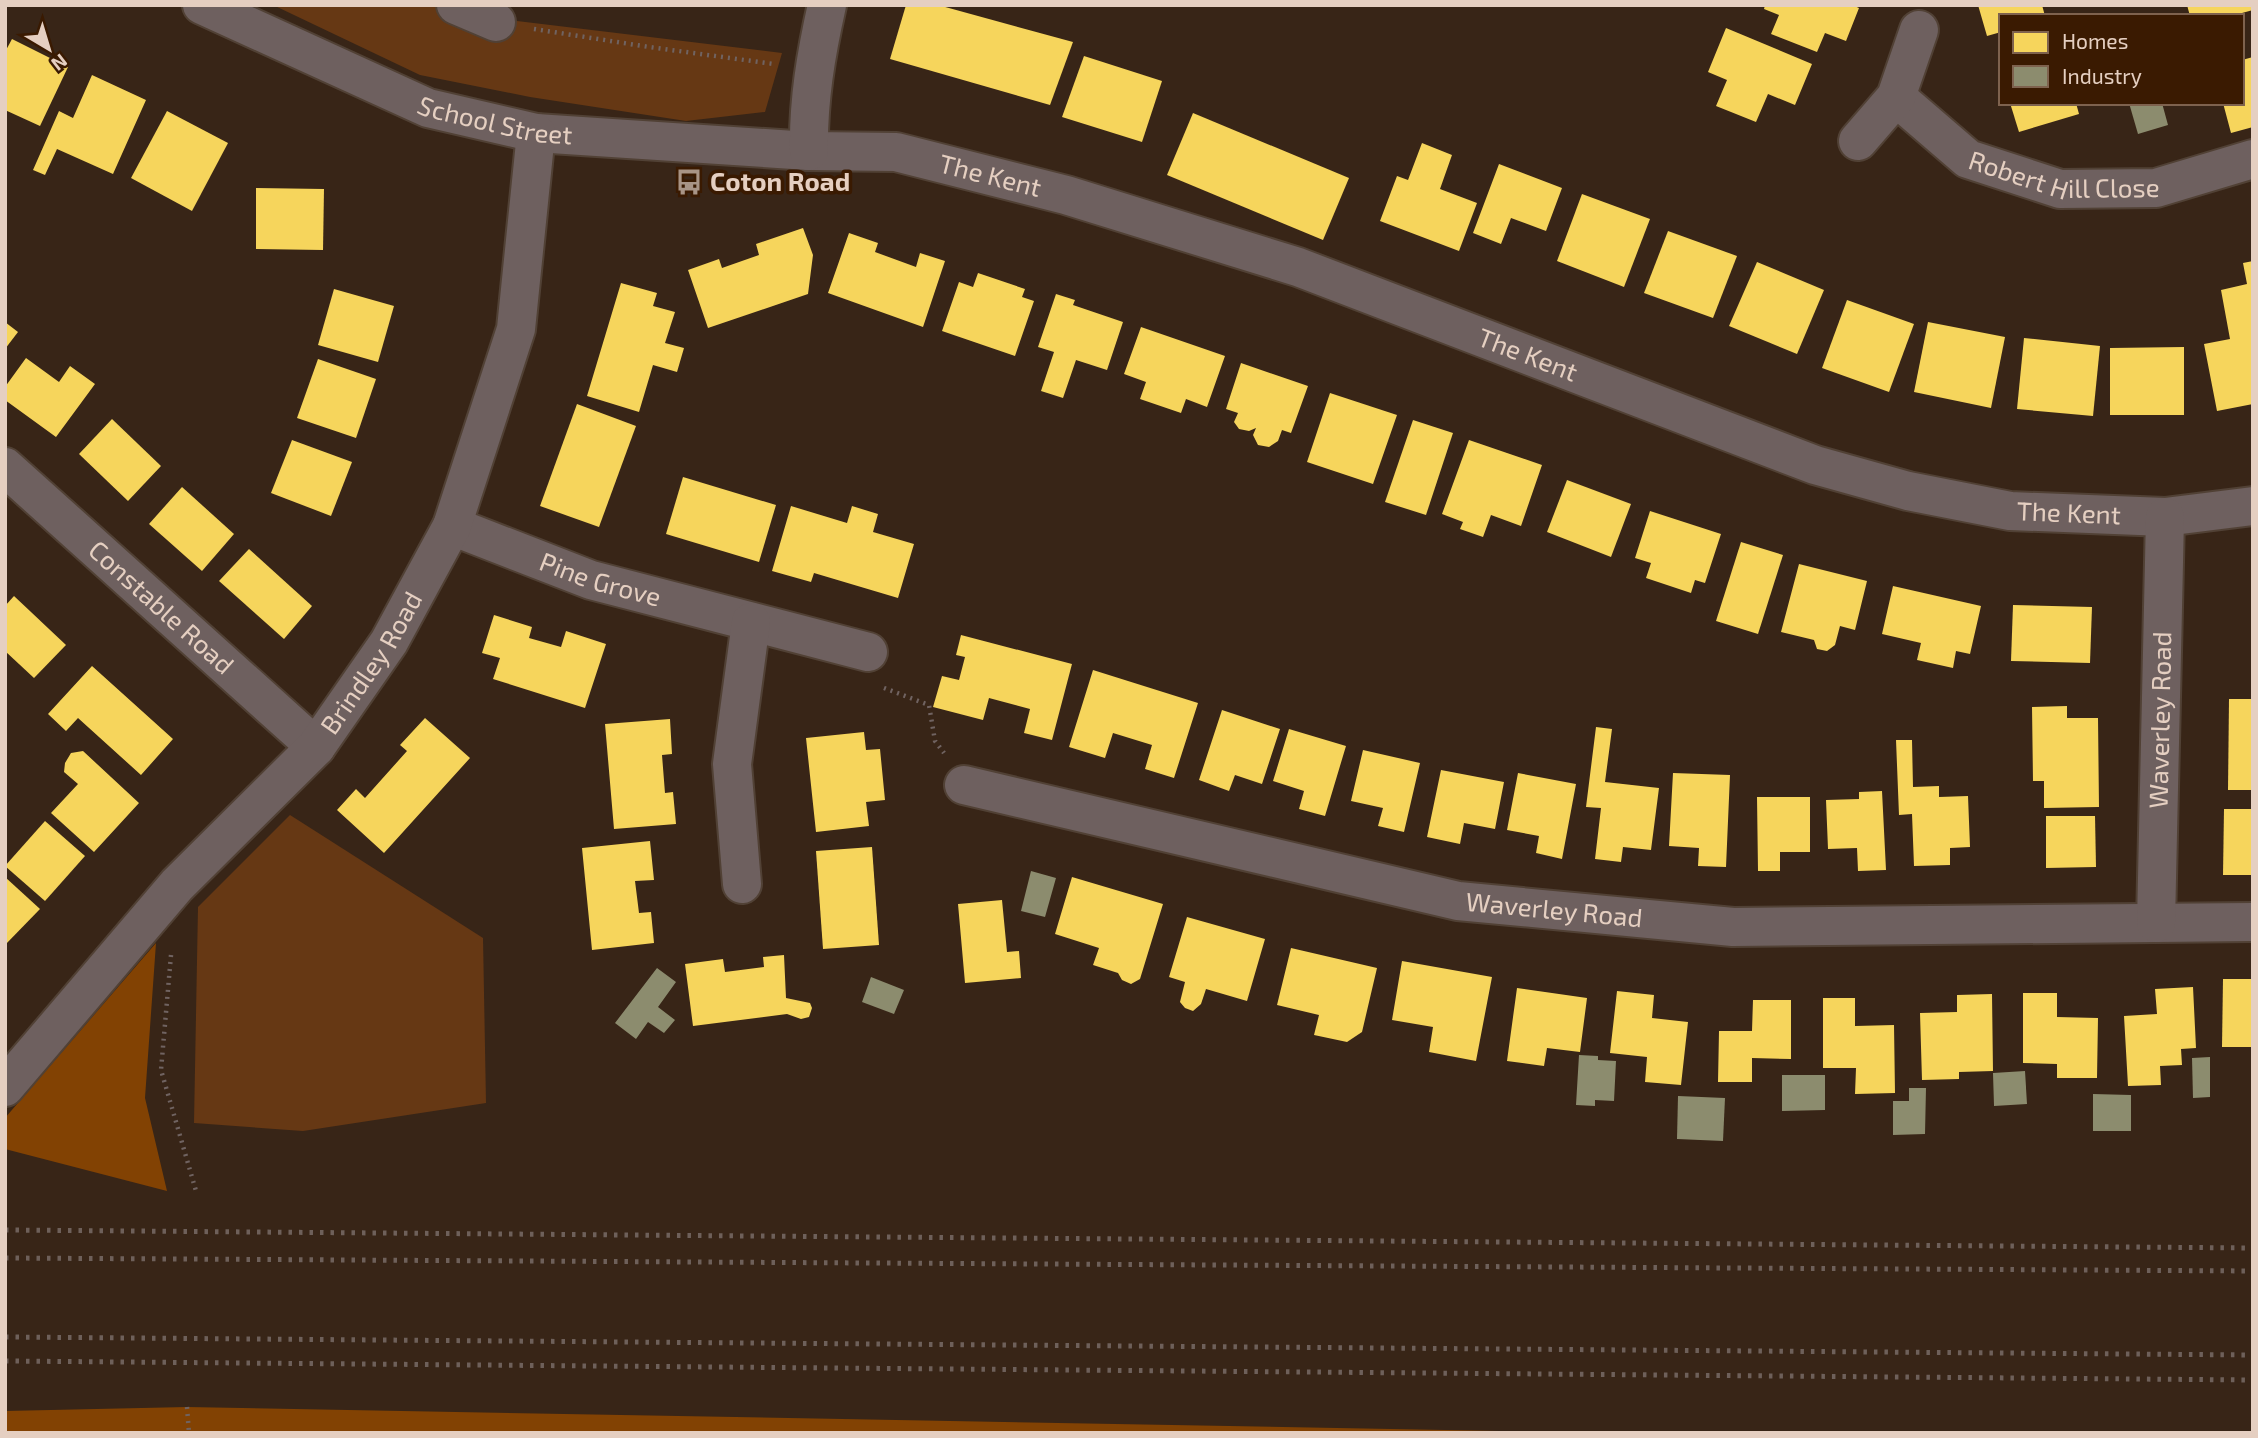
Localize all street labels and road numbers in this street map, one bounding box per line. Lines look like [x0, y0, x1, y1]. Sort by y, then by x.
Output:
street label: School Street [413, 88, 573, 149]
street label: Robert Hill Close [1965, 143, 2160, 205]
street label: The Kent [936, 147, 1045, 202]
street label: The Kent [1474, 320, 1582, 387]
street label: The Kent [2016, 494, 2121, 529]
street label: Constable Road [83, 533, 241, 680]
street label: Pine Grove [536, 545, 665, 612]
street label: Brindley Road [313, 586, 427, 739]
street label: Waverley Road [2142, 631, 2176, 809]
street label: Waverley Road [1465, 885, 1644, 932]

